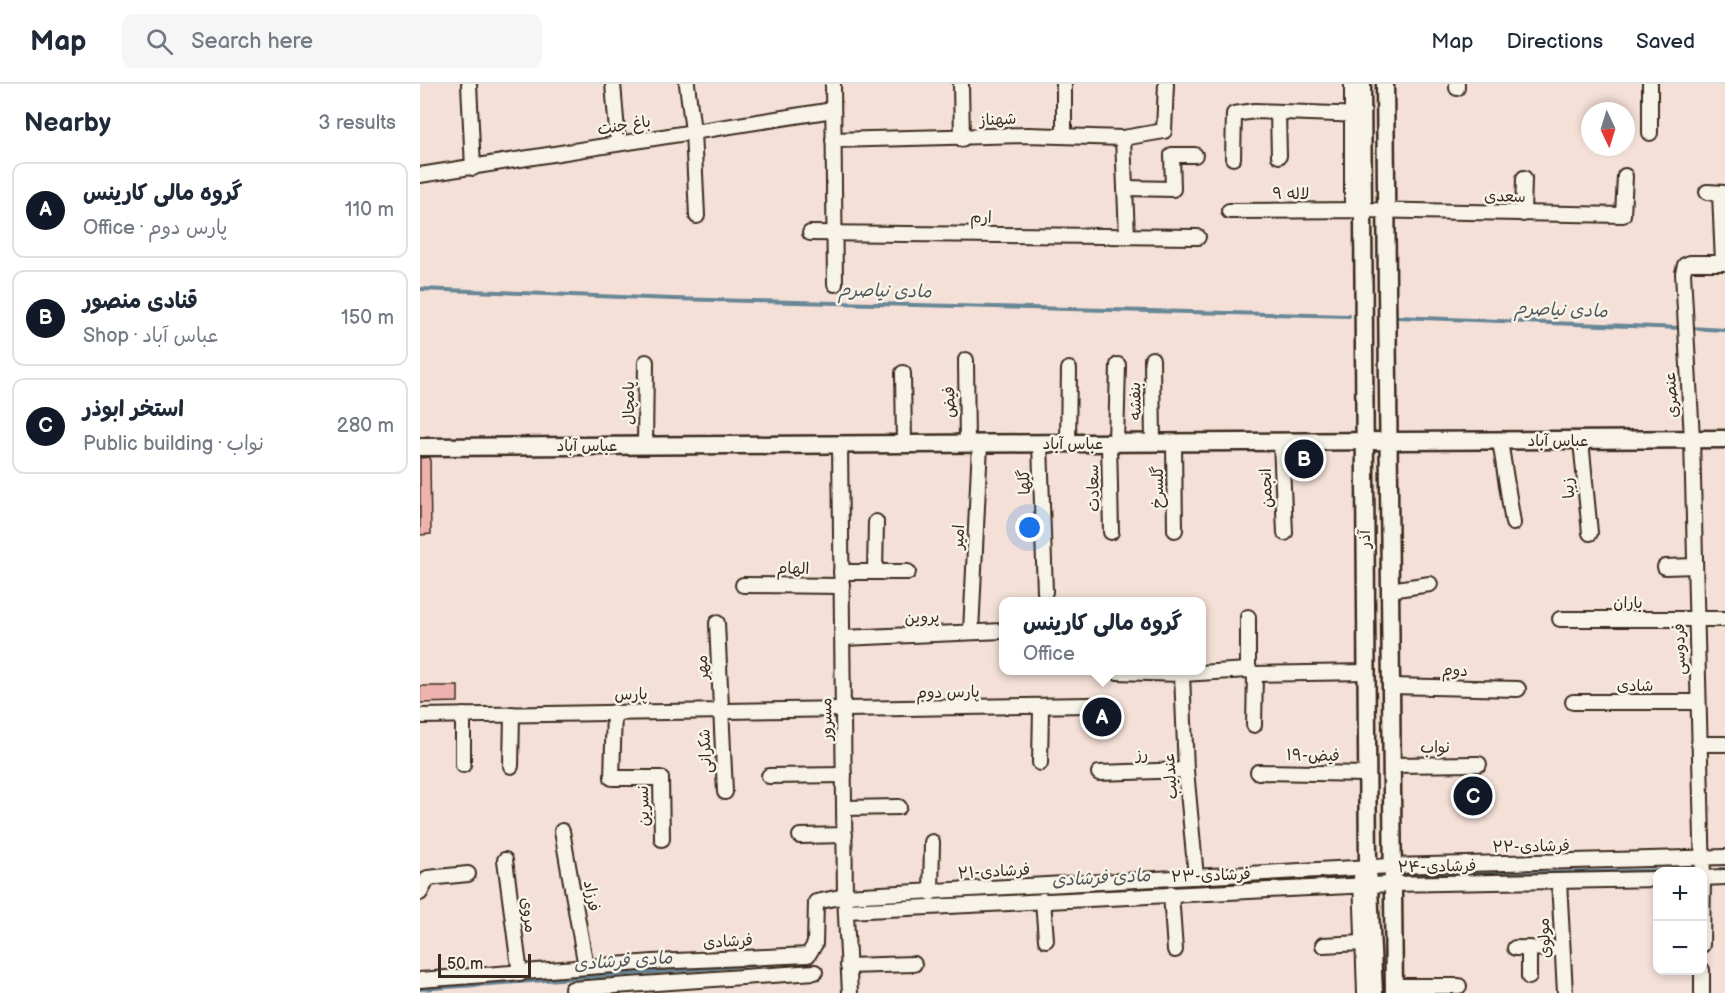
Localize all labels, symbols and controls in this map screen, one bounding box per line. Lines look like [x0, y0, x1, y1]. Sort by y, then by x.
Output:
search box [122, 14, 542, 68]
text: Map [30, 25, 86, 58]
icon: search [143, 25, 176, 58]
text: Search here [191, 28, 313, 55]
text: Map [1431, 29, 1474, 54]
text: Directions [1507, 29, 1603, 54]
text: Saved [1636, 29, 1695, 54]
north arrow [1581, 102, 1635, 156]
text: Nearby [24, 108, 111, 139]
street label: شهناز [977, 110, 1017, 131]
text: 3 results [318, 111, 396, 135]
street label: باغ جنت [596, 112, 652, 141]
text: گروه مالی کارینس [83, 180, 242, 207]
street label: ۹ لاله [1273, 185, 1309, 204]
street label: سعدی [1484, 187, 1526, 207]
text: A [39, 198, 52, 222]
text: 110 m [345, 198, 394, 222]
street label: ارم [970, 208, 992, 230]
text: Office · پارس دوم [83, 216, 227, 240]
water label: مادی نیاصرم [837, 280, 932, 305]
text: قنادی منصور [83, 288, 198, 315]
water label: مادی نیاصرم [1513, 298, 1609, 325]
text: B [38, 306, 53, 330]
text: 150 m [341, 306, 394, 330]
text: Shop · عباس آباد [83, 324, 218, 348]
street label: عنصری [1661, 372, 1683, 418]
street label: پامچال [620, 381, 639, 425]
street label: بنفشه [1126, 382, 1146, 420]
street label: فیض [940, 386, 960, 418]
text: استخر ابوذر [83, 396, 184, 423]
text: C [38, 414, 53, 438]
text: 280 m [337, 414, 394, 438]
text: Public building · نواب [83, 432, 264, 456]
street label: عباس آباد [1528, 432, 1588, 451]
street label: عباس آباد [1043, 435, 1103, 454]
pin: B [1284, 436, 1324, 482]
street label: عباس آباد [557, 437, 617, 456]
street label: سعادت [1084, 464, 1104, 512]
street label: گلسرخ [1148, 466, 1168, 508]
street label: انجمن [1257, 468, 1277, 508]
street label: گلها [1014, 469, 1035, 495]
street label: زیبا [1558, 477, 1580, 499]
your location [1015, 513, 1044, 542]
street label: امیر [949, 524, 969, 552]
street label: آذر [1356, 529, 1375, 550]
street label: الهام [776, 559, 810, 581]
street label: باران [1613, 594, 1643, 613]
popup [999, 597, 1206, 675]
street label: پروین [904, 608, 940, 628]
text: گروه مالی کارینس [1023, 610, 1182, 637]
street label: فردوسی [1670, 623, 1690, 675]
text: Office [1023, 642, 1075, 666]
street label: مهر [693, 654, 713, 682]
street label: دوم [1442, 661, 1468, 683]
street label: شادی [1617, 677, 1653, 696]
street label: پارس دوم [916, 683, 980, 705]
street label: پارس [614, 685, 648, 705]
pin: A [1082, 694, 1122, 740]
street label: مسرور [817, 697, 837, 743]
street label: شکرانی [695, 728, 717, 774]
street label: نواب [1420, 738, 1450, 758]
street label: رز [1134, 745, 1148, 765]
street label: ۱۹-فیض [1286, 746, 1340, 766]
street label: عندلیب [1160, 752, 1182, 800]
pin: C [1454, 774, 1492, 818]
street label: نسرین [634, 785, 654, 827]
street label: ۲۲-فرشادی [1492, 837, 1570, 857]
street label: ۲۴-فرشادی [1398, 857, 1476, 877]
street label: ۲۱-فرشادی [957, 861, 1031, 883]
water label: مادی فرشادی [1051, 865, 1151, 891]
street label: ۲۳-فرشادی [1171, 865, 1251, 887]
map controls [1653, 867, 1707, 975]
button: + [1653, 867, 1707, 921]
street label: فرزاد [579, 879, 603, 913]
street label: مروی [516, 896, 540, 934]
street label: مولوی [1534, 917, 1556, 959]
button: − [1653, 921, 1707, 975]
street label: فرشادی [703, 931, 753, 953]
water label: مادی فرشادی [573, 947, 674, 975]
scale bar [438, 951, 531, 978]
text: 50 m [447, 955, 483, 974]

